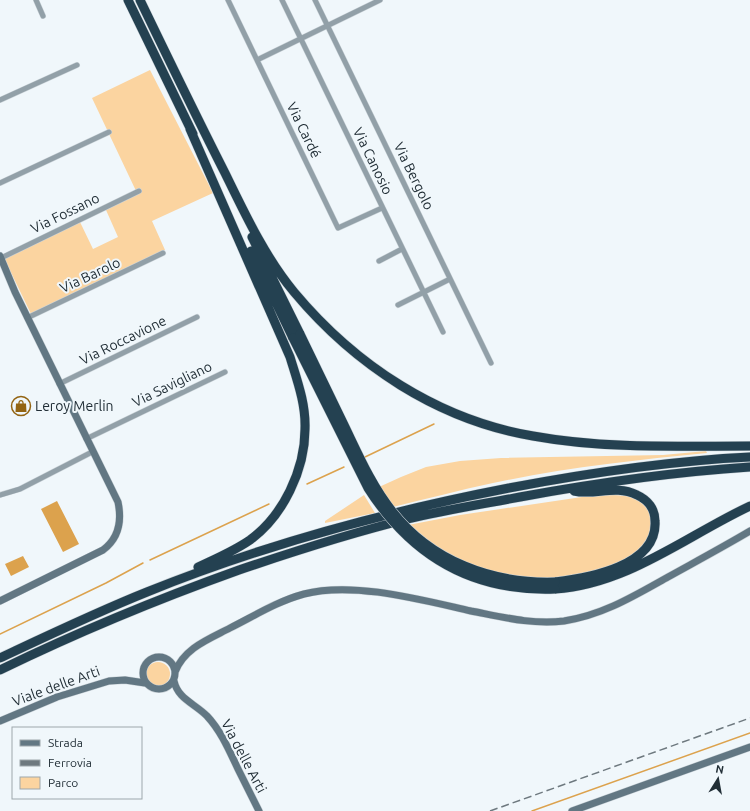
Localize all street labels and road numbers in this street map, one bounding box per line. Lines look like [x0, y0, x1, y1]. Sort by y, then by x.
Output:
street label: Via Cardé [284, 99, 324, 161]
street label: Via Canosio [350, 125, 396, 197]
street label: Via Bergolo [391, 140, 437, 212]
street label: Via Fossano [28, 190, 102, 236]
street label: Via Barolo [57, 254, 123, 296]
street label: Via Roccavione [77, 312, 169, 368]
street label: Via Savigliano [130, 358, 214, 410]
street label: Viale delle Arti [10, 663, 102, 709]
street label: Via delle Arti [218, 717, 270, 795]

